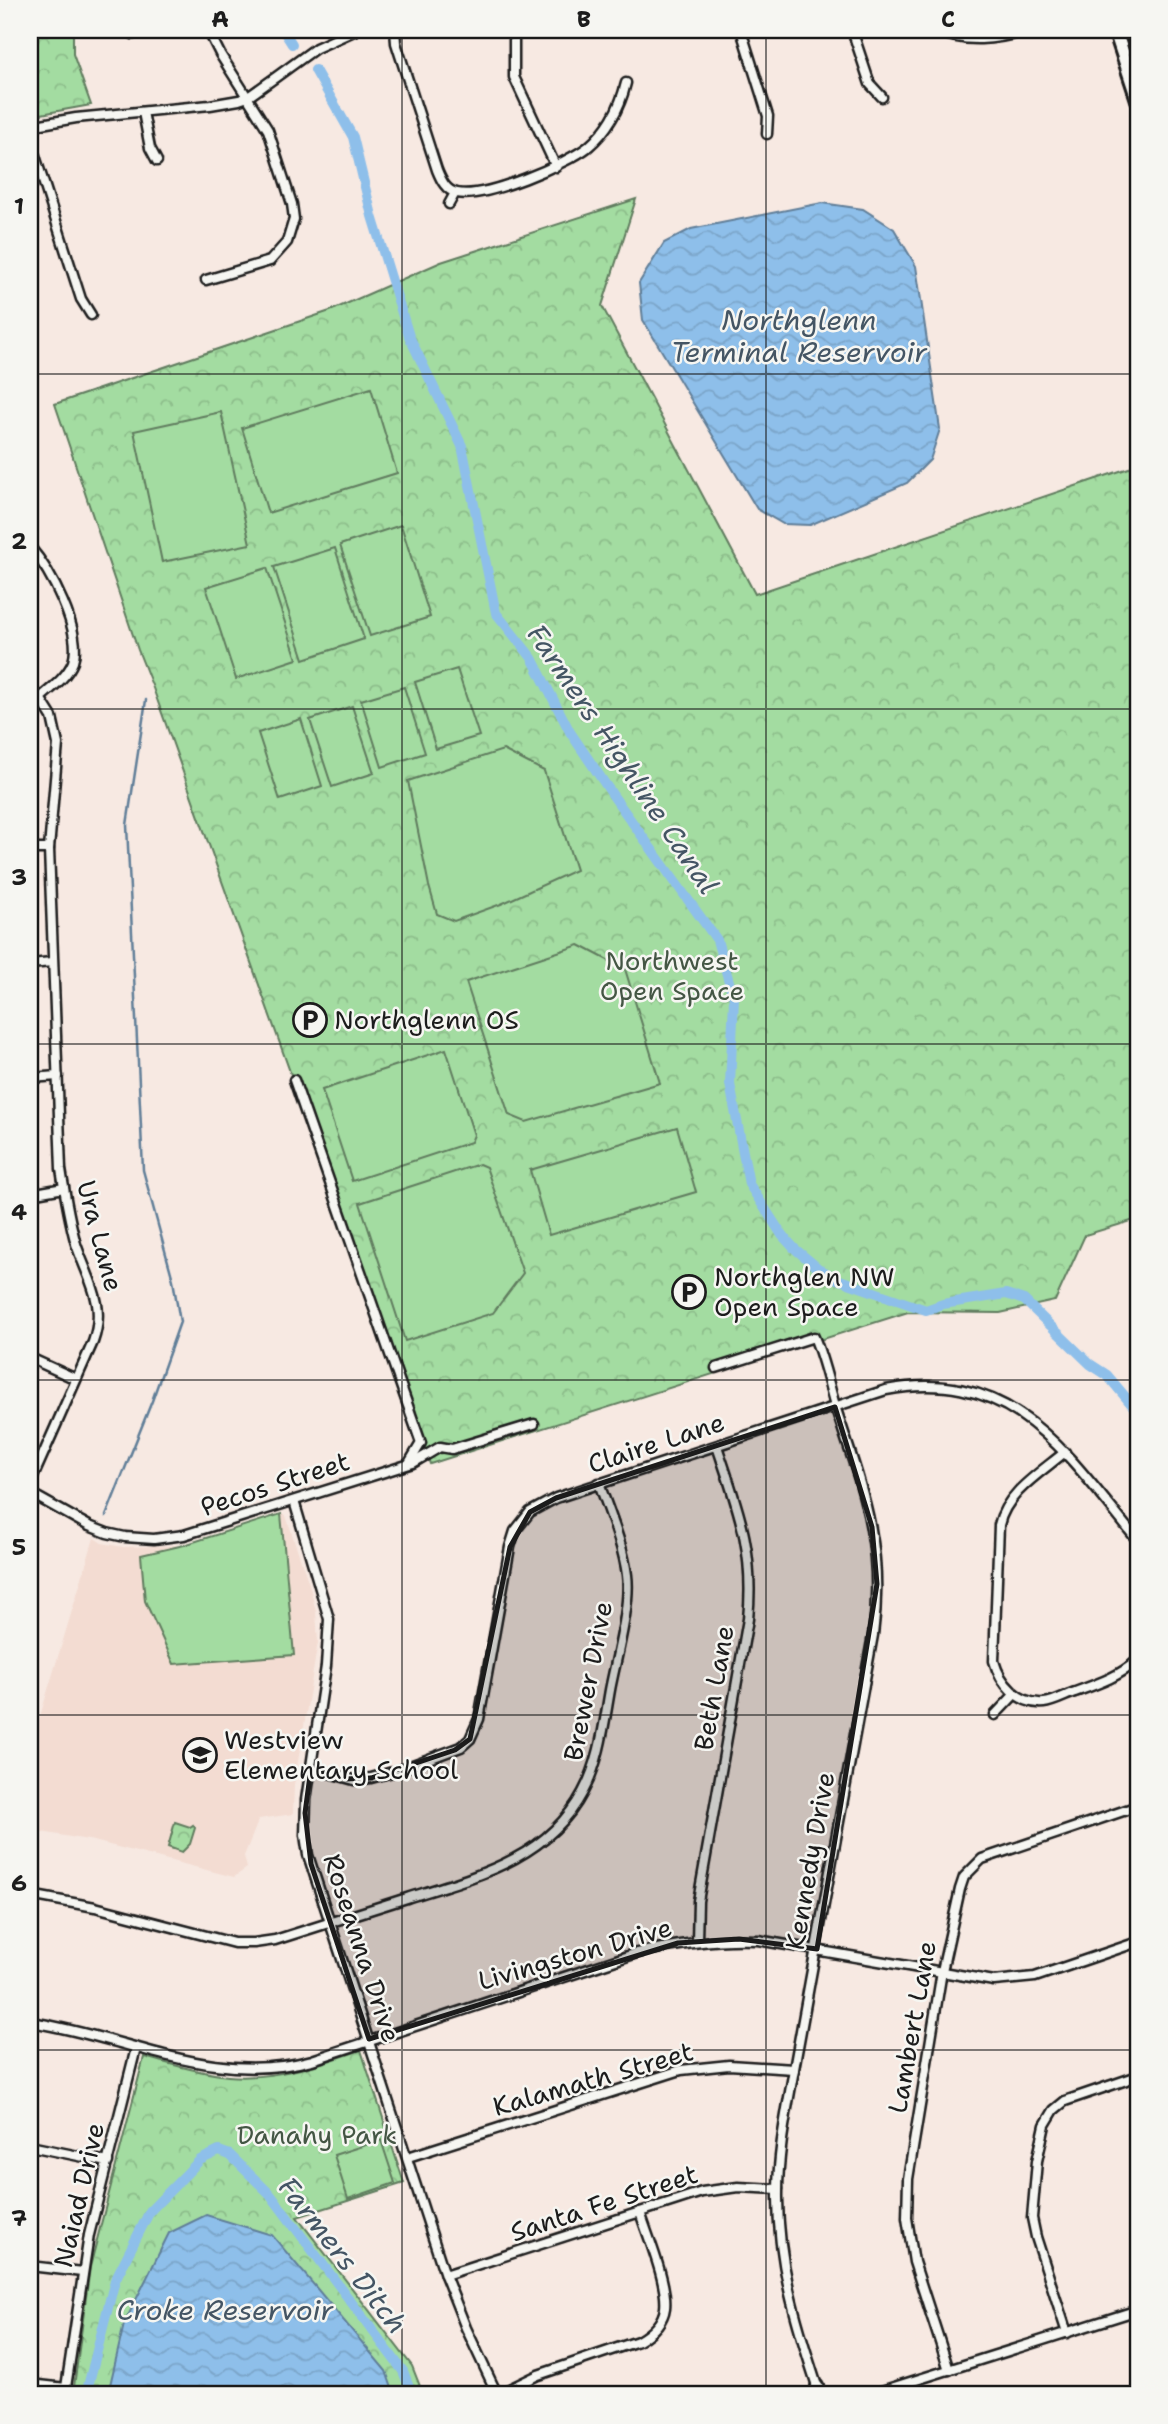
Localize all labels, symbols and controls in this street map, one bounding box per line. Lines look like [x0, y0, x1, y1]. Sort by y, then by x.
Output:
text: A [211, 4, 229, 34]
text: B [577, 4, 591, 34]
text: C [941, 4, 955, 34]
text: 1 [14, 191, 24, 221]
water label: Northglenn Terminal Reservoir [671, 301, 928, 371]
text: 2 [11, 526, 27, 556]
water label: Farmers Highline Canal [518, 616, 728, 902]
text: 3 [11, 862, 27, 892]
park label: Northwest Open Space [600, 943, 744, 1008]
parking icon: Northglenn OS [291, 1001, 329, 1039]
place label: Northglenn OS [334, 1002, 519, 1037]
street label: Ura Lane [69, 1177, 132, 1295]
text: 4 [11, 1197, 27, 1227]
place label: Northglen NW Open Space [714, 1259, 895, 1324]
parking icon: Northglen NW Open Space [670, 1273, 708, 1311]
street label: Claire Lane [583, 1404, 729, 1481]
street label: Pecos Street [196, 1443, 354, 1524]
text: 5 [12, 1532, 26, 1562]
street label: Brewer Drive [555, 1598, 620, 1764]
street label: Beth Lane [685, 1623, 742, 1753]
place label: Westview Elementary School [224, 1722, 458, 1787]
school or university icon: Westview Elementary School [181, 1736, 219, 1774]
street label: Kennedy Drive [777, 1769, 842, 1953]
street label: Roseanna Drive [316, 1849, 409, 2047]
text: 6 [11, 1868, 27, 1898]
street label: Livingston Drive [474, 1909, 676, 1998]
street label: Lambert Lane [879, 1938, 944, 2116]
street label: Kalamath Street [489, 2033, 697, 2124]
park label: Danahy Park [237, 2117, 397, 2152]
street label: Naiad Drive [45, 2119, 112, 2271]
street label: Santa Fe Street [506, 2156, 702, 2249]
water label: Farmers Ditch [270, 2169, 416, 2341]
text: 7 [11, 2203, 27, 2233]
water label: Croke Reservoir [117, 2291, 334, 2329]

